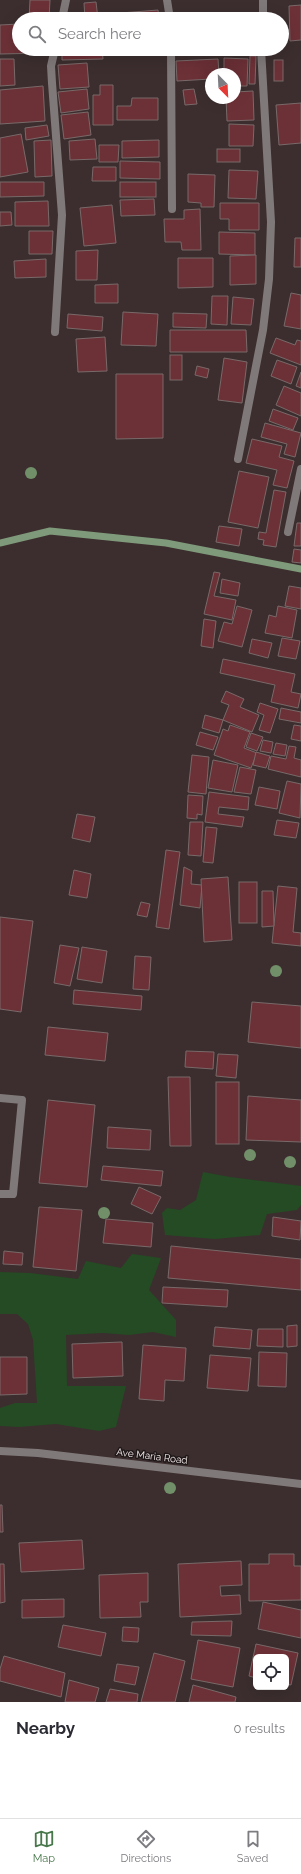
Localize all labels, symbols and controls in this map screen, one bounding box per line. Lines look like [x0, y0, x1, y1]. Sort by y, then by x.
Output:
search box [12, 12, 289, 56]
icon: search [26, 23, 48, 45]
text: Search here [58, 25, 141, 43]
north arrow [205, 68, 241, 104]
street label: Ave Maria Road [116, 1446, 188, 1466]
map controls [253, 1654, 289, 1690]
button: locate [253, 1654, 289, 1690]
text: Nearby [16, 1718, 75, 1738]
text: 0 results [234, 1721, 285, 1736]
tab: Map [33, 1828, 55, 1865]
tab: Directions [121, 1828, 171, 1865]
tab: Saved [237, 1828, 268, 1865]

